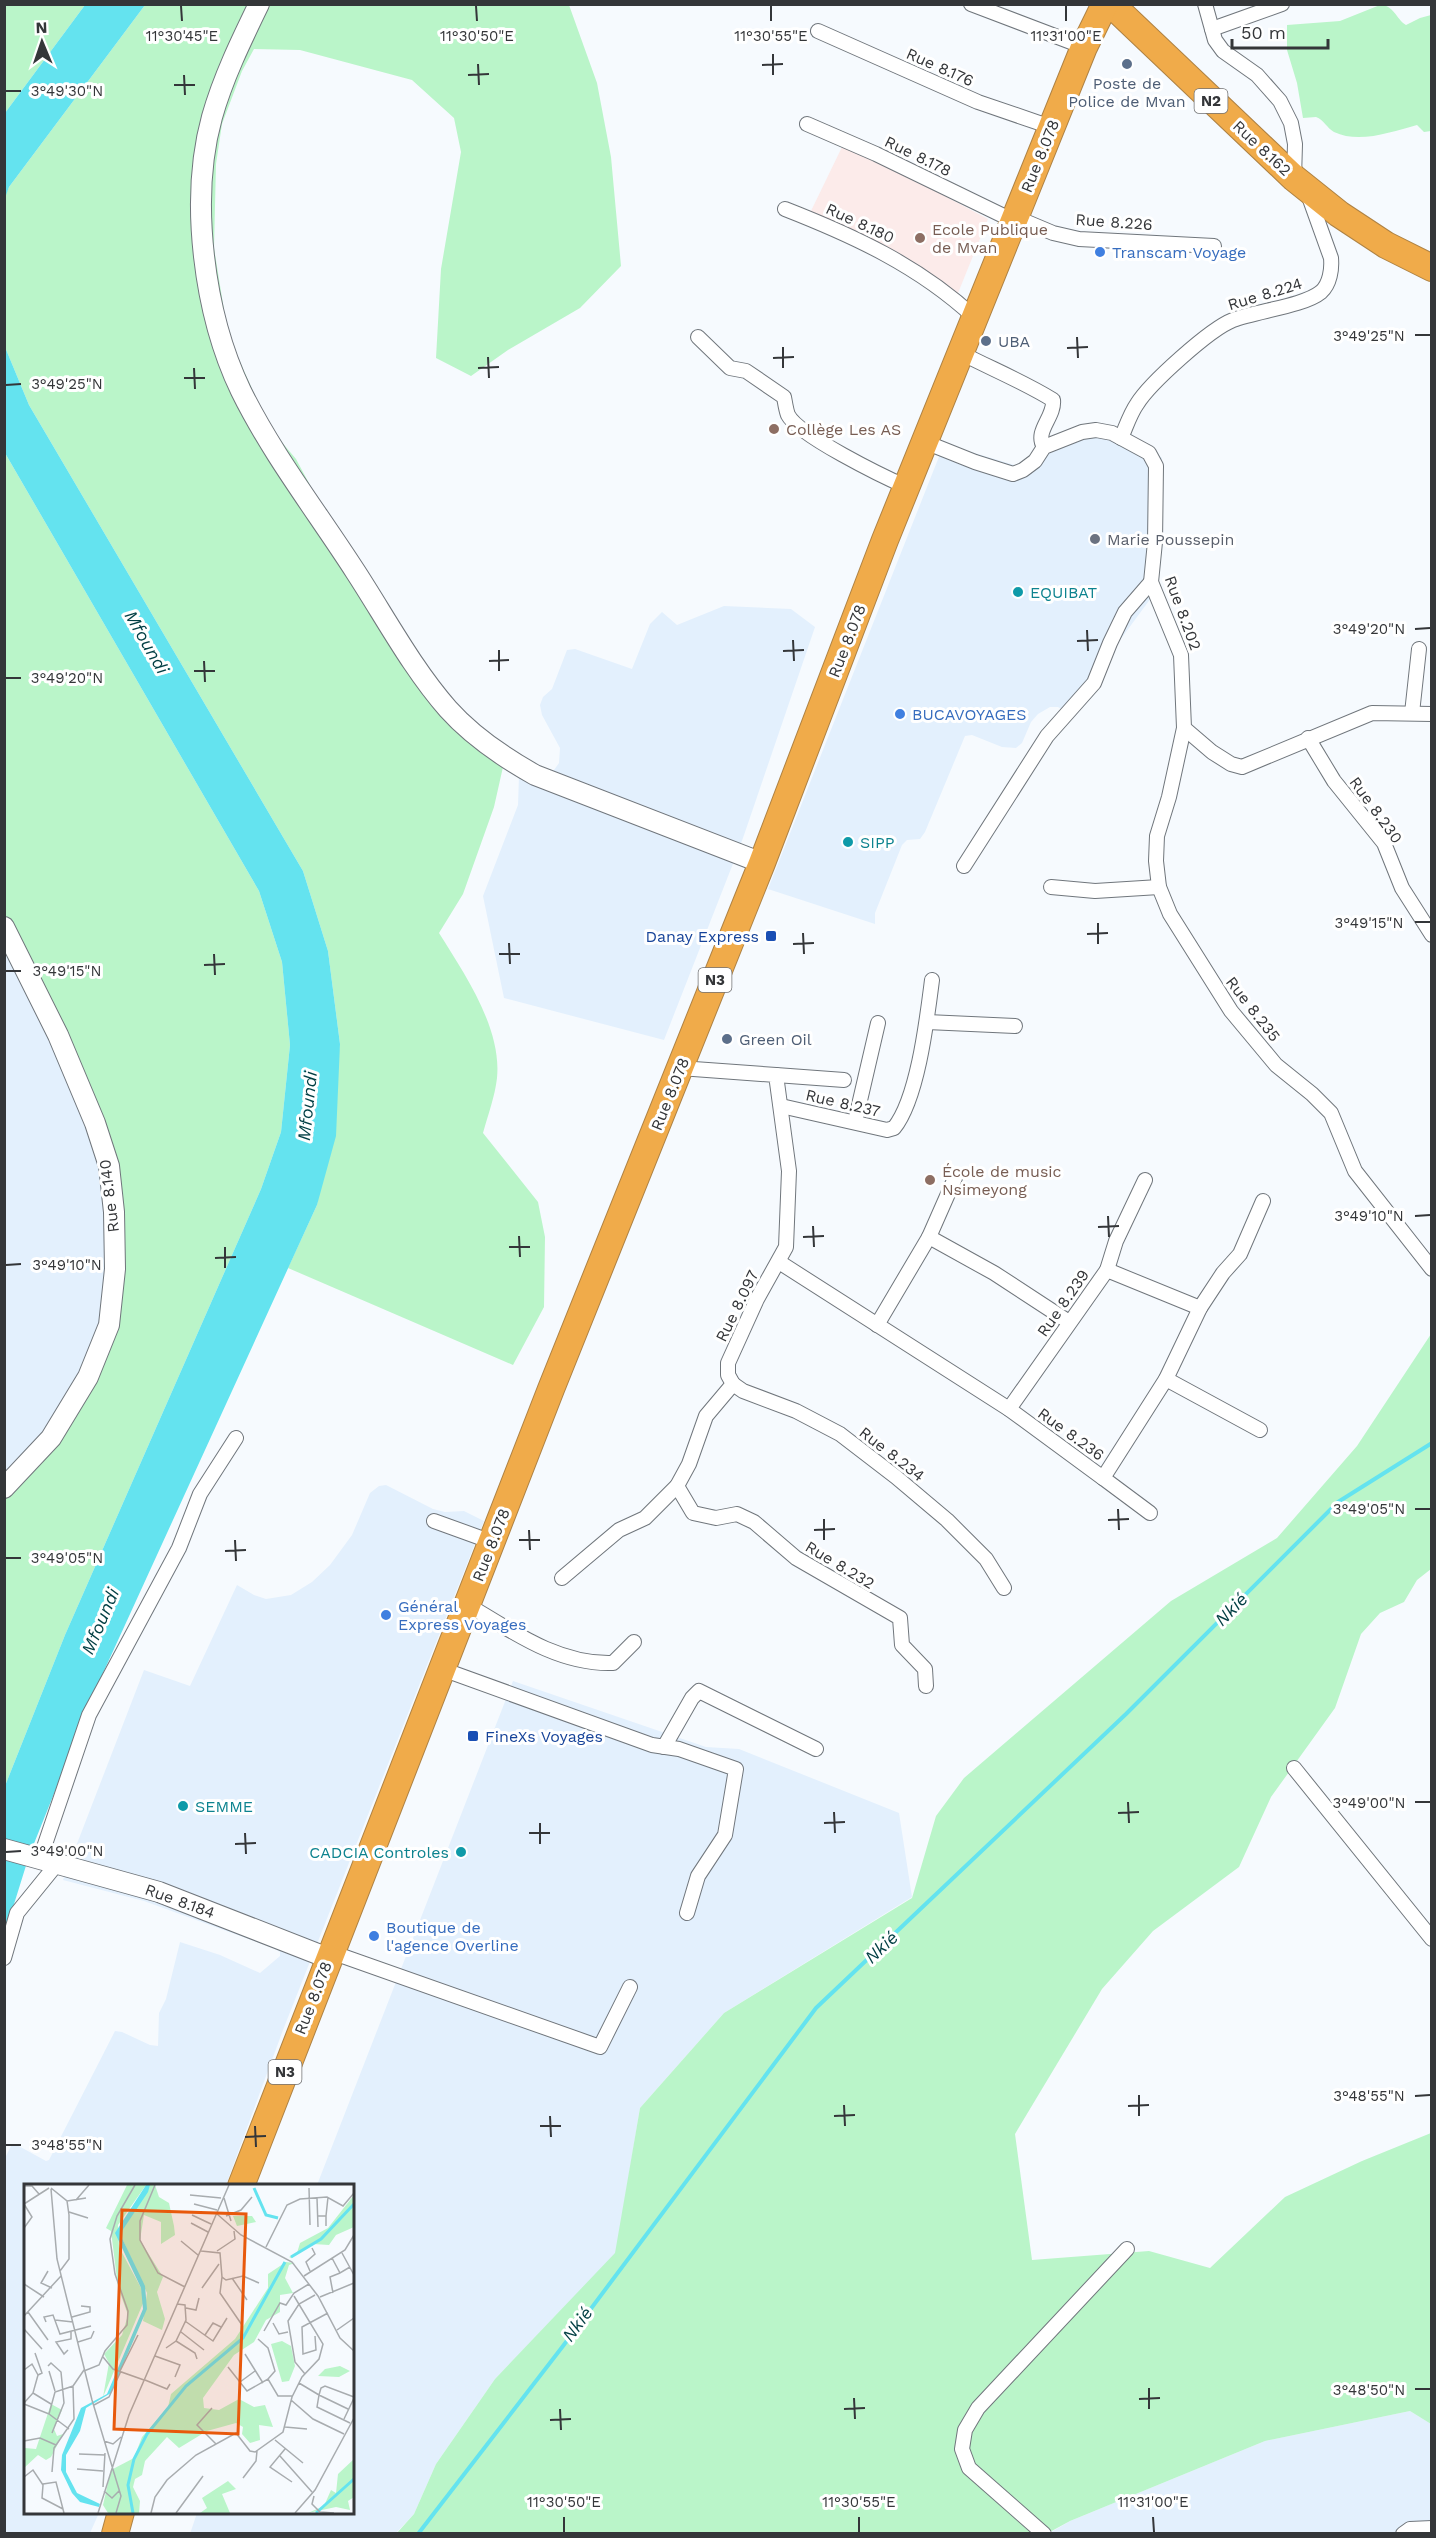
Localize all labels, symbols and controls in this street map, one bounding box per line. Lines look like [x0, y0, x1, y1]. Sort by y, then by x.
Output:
north arrow [12, 12, 72, 72]
scale bar [1232, 12, 1328, 50]
text: N [35, 18, 48, 37]
text: 50 m [1241, 22, 1286, 43]
text: 11°30'45"E [146, 27, 218, 45]
text: 11°30'50"E [440, 27, 514, 45]
text: 11°30'55"E [734, 27, 808, 45]
text: 11°31'00"E [1031, 27, 1101, 45]
street label: Rue 8.176 [903, 44, 977, 90]
marker: Poste de Police de Mvan [1120, 57, 1134, 71]
place label: Poste de Police de Mvan [1068, 74, 1186, 111]
text: 3°49'30"N [31, 82, 103, 100]
road number: N2 [1194, 89, 1228, 113]
street label: Rue 8.162 [1229, 116, 1295, 180]
street label: Rue 8.078 [1017, 117, 1063, 195]
street label: Rue 8.178 [881, 132, 955, 180]
street label: Rue 8.180 [823, 199, 897, 247]
street label: Rue 8.226 [1075, 210, 1153, 234]
place label: Ecole Publique de Mvan [932, 220, 1048, 257]
marker: Ecole Publique de Mvan [913, 231, 927, 245]
place label: Transcam Voyage [1112, 243, 1246, 262]
marker: Transcam Voyage [1093, 245, 1107, 259]
street label: Rue 8.224 [1225, 274, 1305, 314]
text: 3°49'25"N [1333, 327, 1405, 345]
place label: UBA [998, 332, 1031, 351]
marker: UBA [979, 334, 993, 348]
text: 3°49'25"N [31, 375, 103, 393]
place label: Collège Les AS [786, 420, 901, 439]
marker: Collège Les AS [767, 422, 781, 436]
place label: Marie Poussepin [1107, 530, 1234, 549]
marker: Marie Poussepin [1088, 532, 1102, 546]
street label: Rue 8.202 [1161, 573, 1205, 653]
place label: EQUIBAT [1030, 583, 1097, 602]
marker: EQUIBAT [1011, 585, 1025, 599]
street label: Rue 8.078 [824, 602, 870, 680]
water label: Mfoundi [120, 607, 174, 679]
text: 3°49'20"N [1333, 620, 1405, 638]
text: 3°49'20"N [31, 669, 103, 687]
place label: BUCAVOYAGES [912, 705, 1026, 724]
marker: BUCAVOYAGES [893, 707, 907, 721]
street label: Rue 8.230 [1345, 773, 1407, 847]
place label: SIPP [860, 833, 895, 852]
marker: SIPP [841, 835, 855, 849]
text: 3°49'15"N [1335, 914, 1403, 932]
place label: Danay Express [645, 927, 759, 946]
marker: Danay Express [764, 929, 778, 943]
text: 3°49'15"N [33, 962, 101, 980]
road number: N3 [698, 968, 732, 992]
street label: Rue 8.235 [1222, 973, 1284, 1045]
place label: Green Oil [739, 1030, 812, 1049]
marker: Green Oil [720, 1032, 734, 1046]
street label: Rue 8.078 [647, 1055, 693, 1133]
water label: Mfoundi [293, 1069, 321, 1142]
street label: Rue 8.237 [804, 1085, 882, 1121]
street label: Rue 8.140 [95, 1159, 123, 1233]
place label: École de music Nsimeyong [942, 1162, 1062, 1199]
marker: École de music Nsimeyong [923, 1173, 937, 1187]
text: 3°49'10"N [1334, 1207, 1404, 1225]
text: 3°49'10"N [32, 1256, 102, 1274]
street label: Rue 8.239 [1033, 1266, 1093, 1340]
street label: Rue 8.097 [712, 1267, 762, 1345]
street label: Rue 8.236 [1034, 1404, 1108, 1464]
street label: Rue 8.234 [856, 1423, 929, 1485]
text: 3°49'05"N [1333, 1500, 1405, 1518]
street label: Rue 8.078 [468, 1506, 514, 1584]
street label: Rue 8.232 [802, 1537, 878, 1593]
text: 3°49'05"N [31, 1549, 103, 1567]
water label: Mfoundi [77, 1584, 124, 1657]
water label: Nkié [1210, 1588, 1252, 1630]
place label: Général Express Voyages [398, 1597, 526, 1634]
marker: Général Express Voyages [379, 1608, 393, 1622]
place label: FineXs Voyages [485, 1727, 603, 1746]
marker: FineXs Voyages [466, 1729, 480, 1743]
text: 3°49'00"N [1333, 1794, 1405, 1812]
place label: SEMME [195, 1797, 253, 1816]
marker: SEMME [176, 1799, 190, 1813]
text: 3°49'00"N [31, 1842, 103, 1860]
place label: CADCIA Controles [309, 1843, 449, 1862]
marker: CADCIA Controles [454, 1845, 468, 1859]
street label: Rue 8.184 [142, 1880, 218, 1923]
place label: Boutique de l'agence Overline [386, 1918, 519, 1955]
water label: Nkié [860, 1926, 902, 1968]
marker: Boutique de l'agence Overline [367, 1929, 381, 1943]
street label: Rue 8.078 [290, 1959, 336, 2037]
road number: N3 [268, 2060, 302, 2084]
text: 3°48'55"N [1333, 2087, 1405, 2105]
text: 3°48'55"N [31, 2136, 103, 2154]
inset map [24, 2184, 354, 2514]
water label: Nkié [557, 2303, 597, 2345]
text: 3°48'50"N [1333, 2381, 1405, 2399]
text: 11°30'50"E [527, 2493, 601, 2511]
text: 11°30'55"E [822, 2493, 896, 2511]
text: 11°31'00"E [1118, 2493, 1188, 2511]

